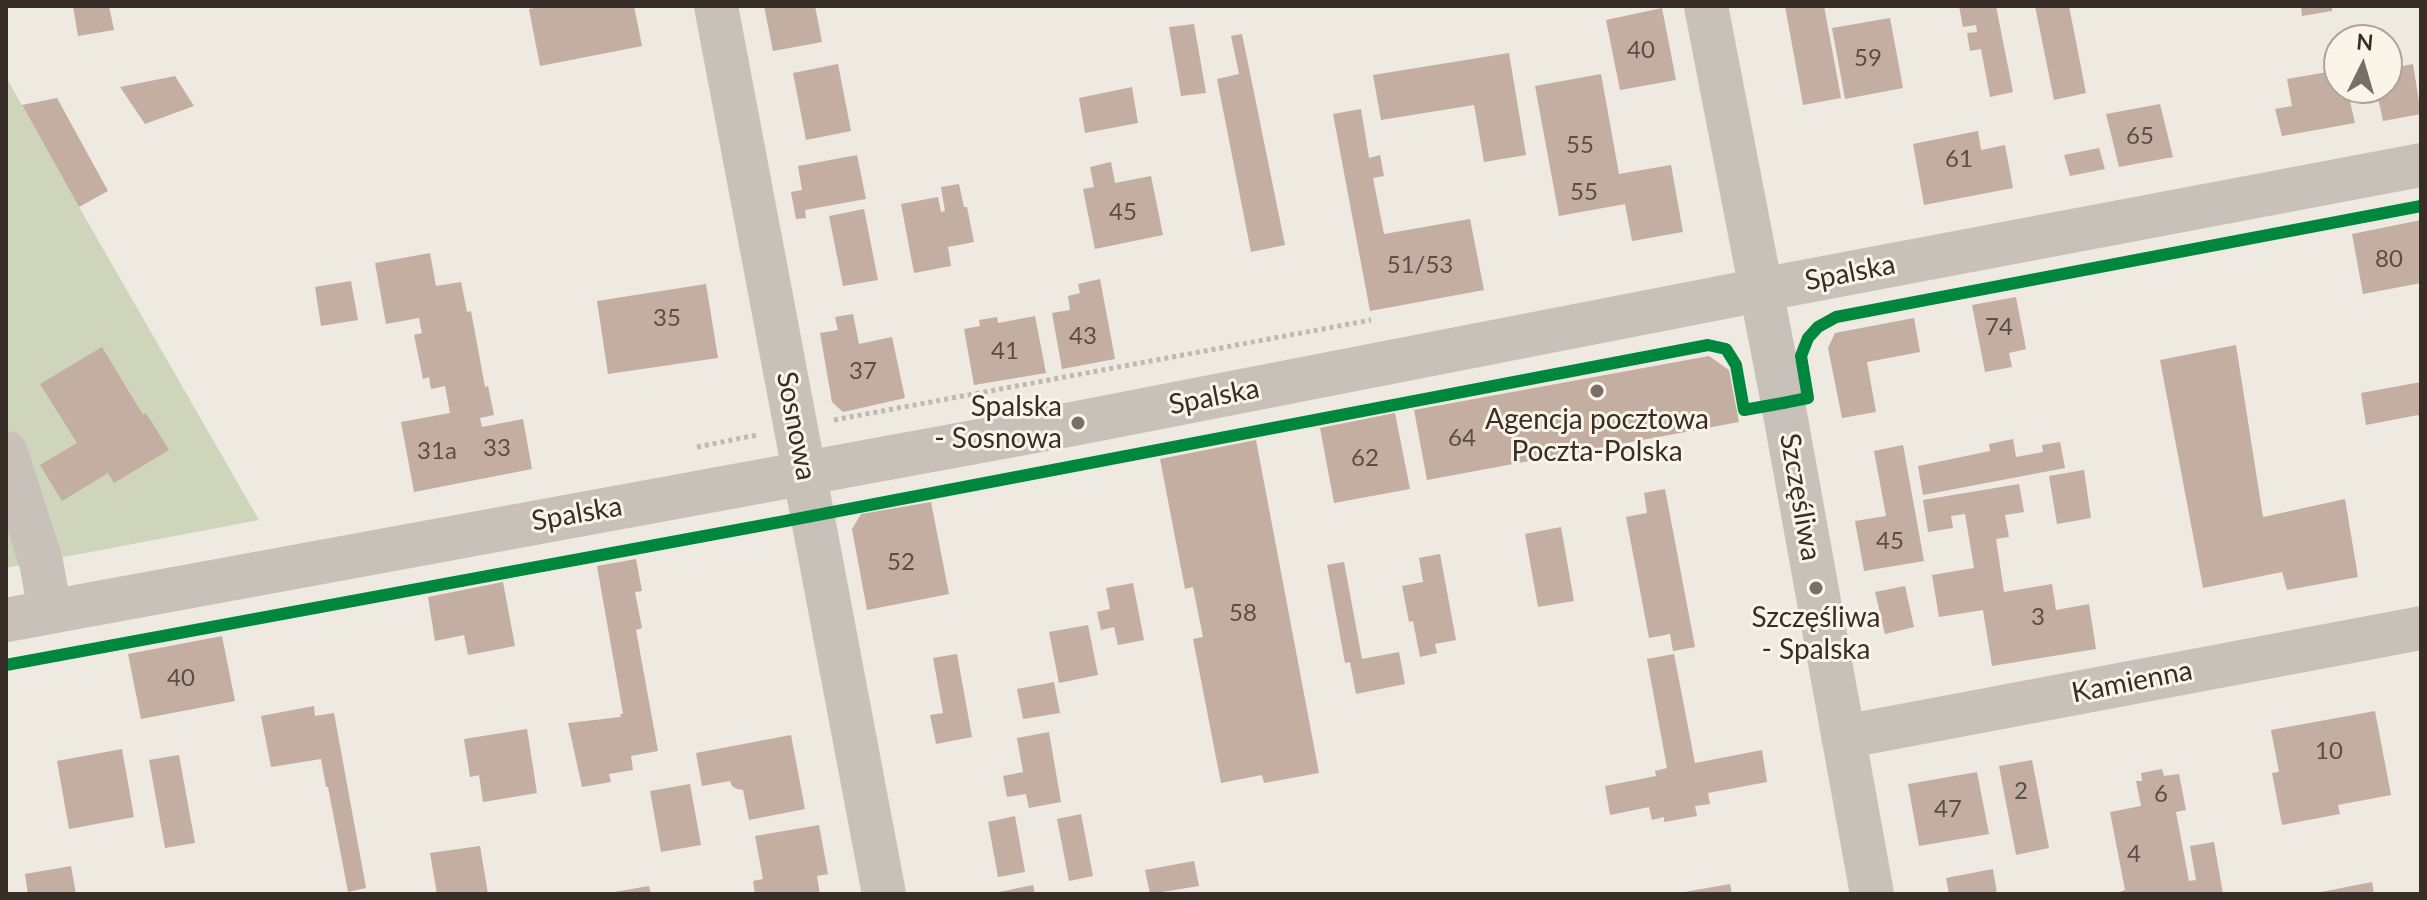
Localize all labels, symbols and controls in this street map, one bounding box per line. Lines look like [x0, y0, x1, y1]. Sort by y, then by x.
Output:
north arrow [2323, 24, 2403, 104]
text: N [2355, 27, 2375, 56]
house number: 40 [1627, 36, 1655, 64]
house number: 59 [1854, 44, 1882, 72]
house number: 65 [2126, 122, 2154, 150]
house number: 55 [1566, 131, 1594, 159]
house number: 61 [1945, 145, 1973, 173]
house number: 55 [1570, 178, 1598, 206]
house number: 45 [1109, 198, 1137, 226]
house number: 80 [2375, 245, 2403, 273]
street label: Spalska [1802, 248, 1898, 298]
house number: 51/53 [1387, 251, 1453, 279]
house number: 35 [653, 304, 681, 332]
house number: 74 [1985, 313, 2013, 341]
house number: 43 [1069, 322, 1097, 350]
house number: 41 [991, 337, 1019, 365]
house number: 37 [849, 357, 877, 385]
street label: Sosnowa [769, 369, 823, 483]
street label: Spalska [1166, 372, 1262, 422]
marker: Agencja pocztowa Poczta-Polska [1588, 382, 1606, 400]
place label: Spalska - Sosnowa [934, 390, 1062, 456]
place label: Agencja pocztowa Poczta-Polska [1485, 403, 1709, 469]
marker: Spalska - Sosnowa [1069, 414, 1087, 432]
house number: 64 [1448, 424, 1476, 452]
street label: Szczęśliwa [1772, 431, 1828, 563]
house number: 33 [483, 434, 511, 462]
house number: 31a [417, 437, 457, 465]
house number: 62 [1351, 444, 1379, 472]
street label: Spalska [529, 490, 625, 538]
house number: 45 [1876, 527, 1904, 555]
house number: 52 [887, 548, 915, 576]
marker: Szczęśliwa - Spalska [1807, 579, 1825, 597]
house number: 58 [1229, 599, 1257, 627]
place label: Szczęśliwa - Spalska [1752, 601, 1880, 667]
house number: 3 [2031, 603, 2045, 631]
street label: Kamienna [2069, 654, 2195, 710]
house number: 40 [167, 664, 195, 692]
house number: 10 [2315, 737, 2343, 765]
house number: 2 [2014, 777, 2028, 805]
house number: 6 [2154, 780, 2168, 808]
house number: 47 [1934, 795, 1962, 823]
house number: 4 [2127, 840, 2141, 868]

